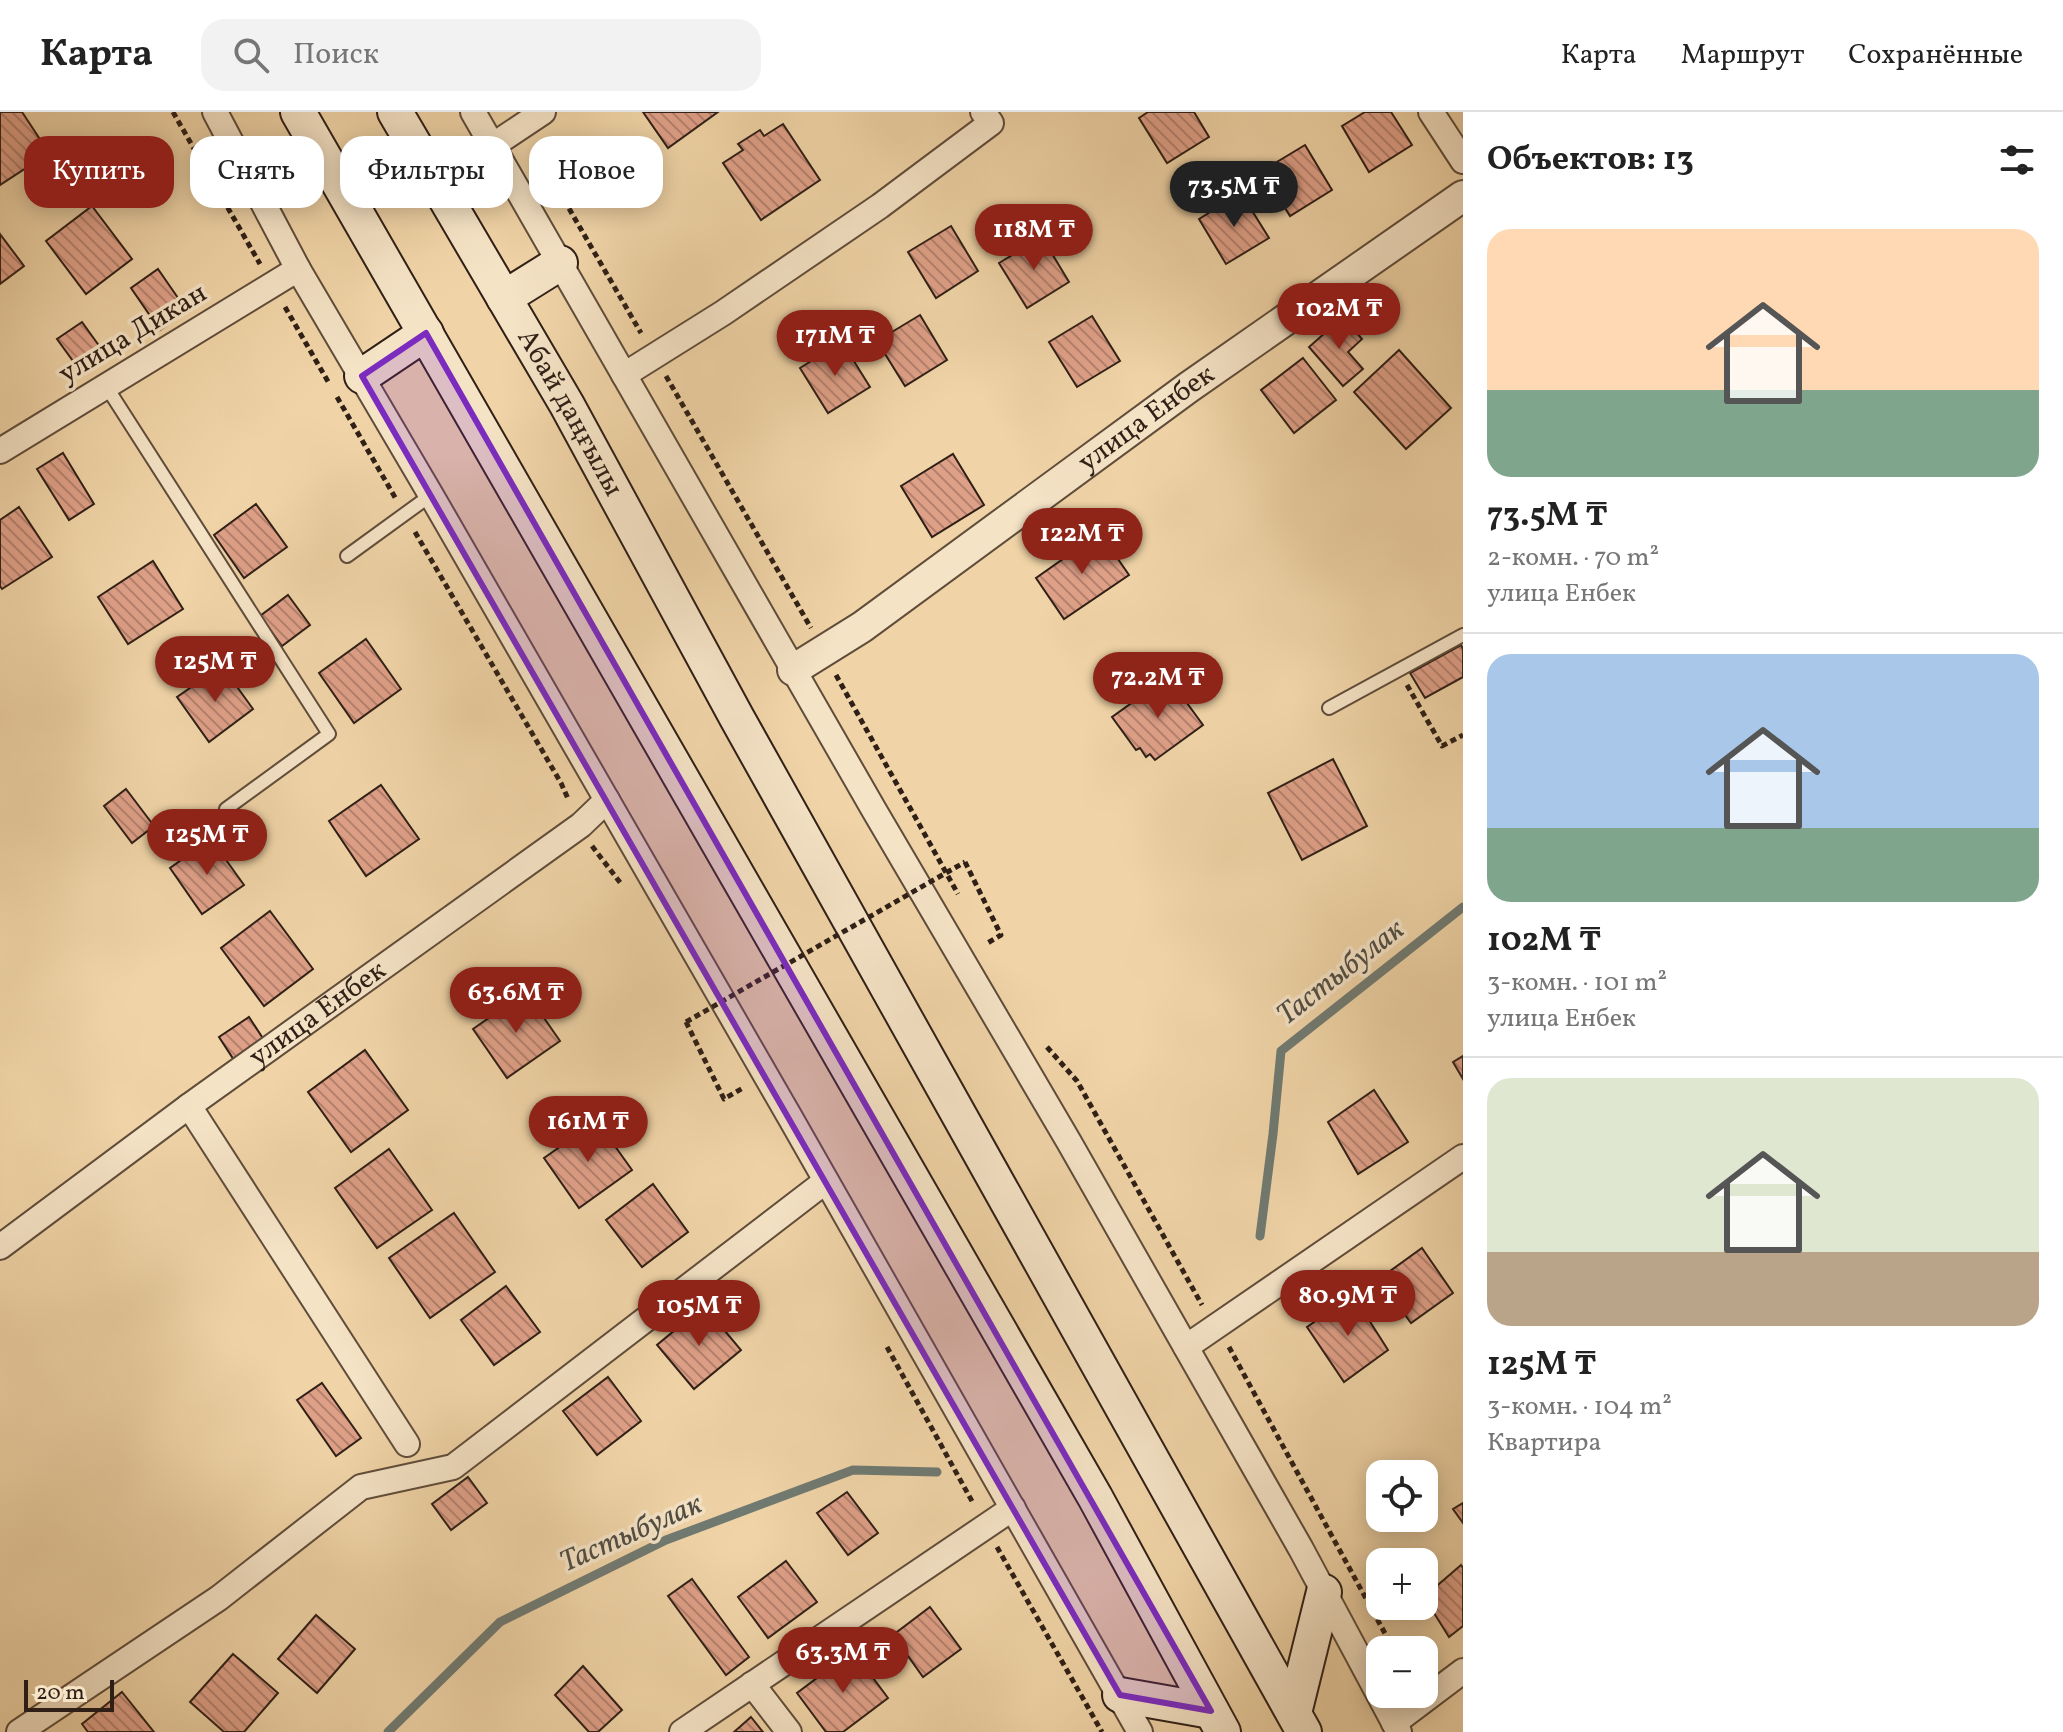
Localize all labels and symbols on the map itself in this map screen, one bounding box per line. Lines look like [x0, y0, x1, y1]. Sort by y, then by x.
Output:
pin: 73.5M ₸ [1160, 161, 1308, 229]
pin: 118M ₸ [969, 204, 1099, 272]
street label: улица Дикан [51, 274, 215, 394]
pin: 102M ₸ [1274, 283, 1404, 351]
pin: 171M ₸ [770, 310, 900, 378]
street label: Абай даңғылы [507, 322, 633, 503]
street label: улица Енбек [1070, 355, 1223, 482]
pin: 122M ₸ [1017, 508, 1147, 576]
pin: 125M ₸ [150, 636, 280, 704]
pin: 72.2M ₸ [1084, 652, 1232, 720]
pin: 125M ₸ [142, 809, 272, 877]
water label: Тастыбулак [1268, 909, 1414, 1036]
street label: улица Енбек [241, 951, 394, 1076]
pin: 63.6M ₸ [442, 967, 590, 1035]
pin: 161M ₸ [523, 1096, 653, 1164]
pin: 80.9M ₸ [1274, 1270, 1422, 1338]
pin: 105M ₸ [634, 1280, 764, 1348]
water label: Тастыбулак [553, 1484, 709, 1584]
pin: 63.3M ₸ [769, 1627, 917, 1695]
scale bar [24, 1676, 114, 1712]

